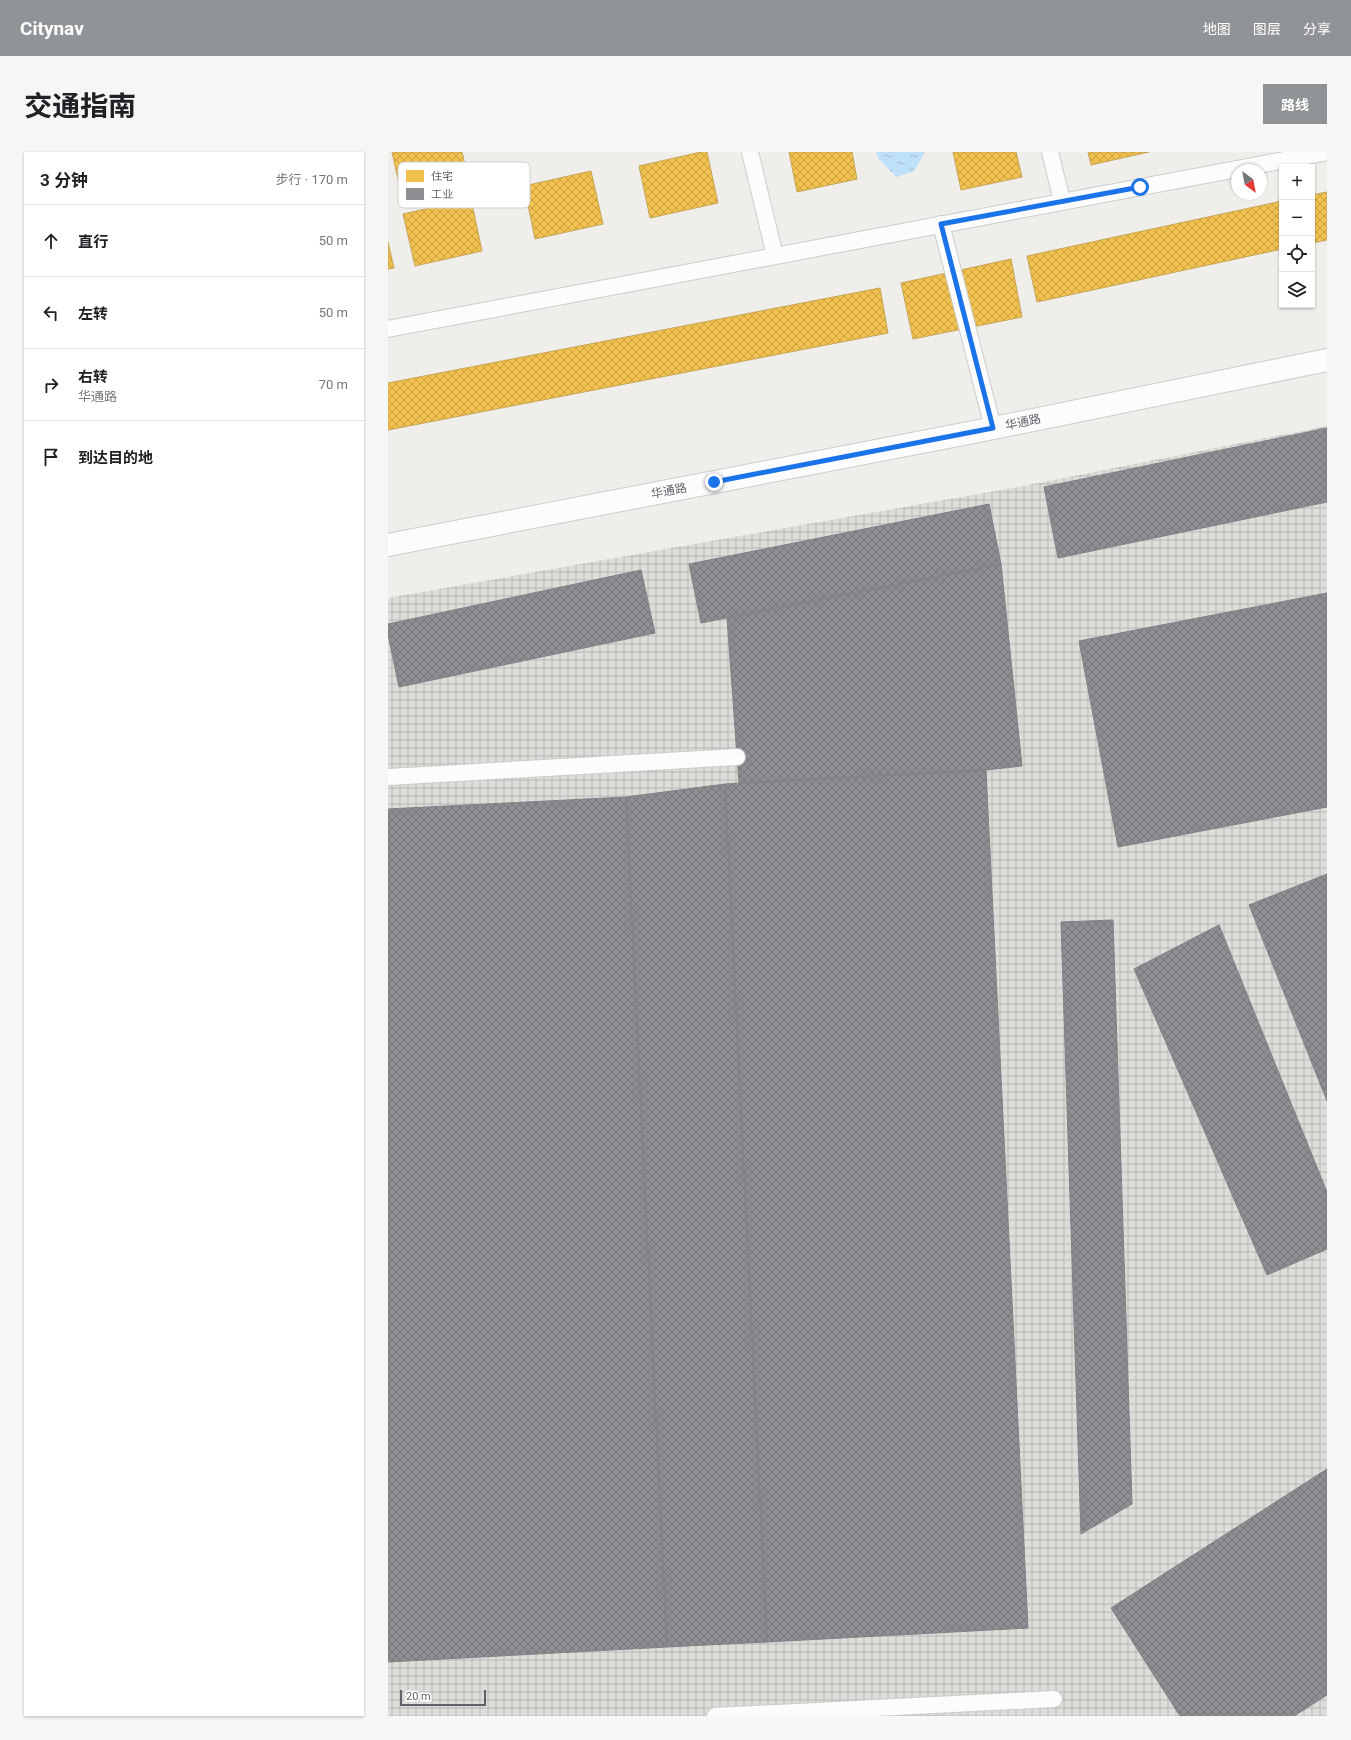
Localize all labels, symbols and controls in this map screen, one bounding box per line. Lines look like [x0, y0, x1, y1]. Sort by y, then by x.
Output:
text: Citynav [20, 17, 84, 40]
text: 地图 [1203, 21, 1231, 37]
text: 图层 [1253, 21, 1281, 37]
text: 分享 [1303, 21, 1331, 37]
button: 路线 [1263, 84, 1327, 124]
text: 交通指南 [24, 90, 136, 123]
legend [398, 162, 530, 208]
north arrow [1231, 164, 1267, 200]
map controls [1279, 164, 1315, 308]
button: + [1279, 164, 1315, 200]
text: 3 分钟 [40, 170, 88, 190]
text: 住宅 [431, 170, 453, 183]
text: 步行 · 170 m [276, 172, 348, 187]
route start [1131, 178, 1149, 196]
text: 工业 [431, 188, 453, 201]
button: − [1279, 200, 1315, 236]
icon: ahead [40, 230, 62, 252]
text: 直行 [78, 233, 108, 251]
text: 50 m [319, 233, 348, 248]
button: locate [1279, 236, 1315, 272]
button: layers [1279, 272, 1315, 308]
icon: left [40, 302, 62, 324]
text: 左转 [78, 305, 108, 323]
text: 50 m [319, 305, 348, 320]
text: 右转 [78, 368, 108, 386]
icon: right [40, 374, 62, 396]
text: 70 m [319, 377, 348, 392]
text: 华通路 [78, 389, 117, 404]
street label: 华通路 [1004, 411, 1042, 433]
icon: arrive [40, 446, 62, 468]
text: 到达目的地 [78, 449, 153, 467]
route end [705, 473, 723, 491]
street label: 华通路 [650, 481, 688, 501]
scale bar [400, 1688, 486, 1707]
text: 20 m [406, 1690, 431, 1703]

